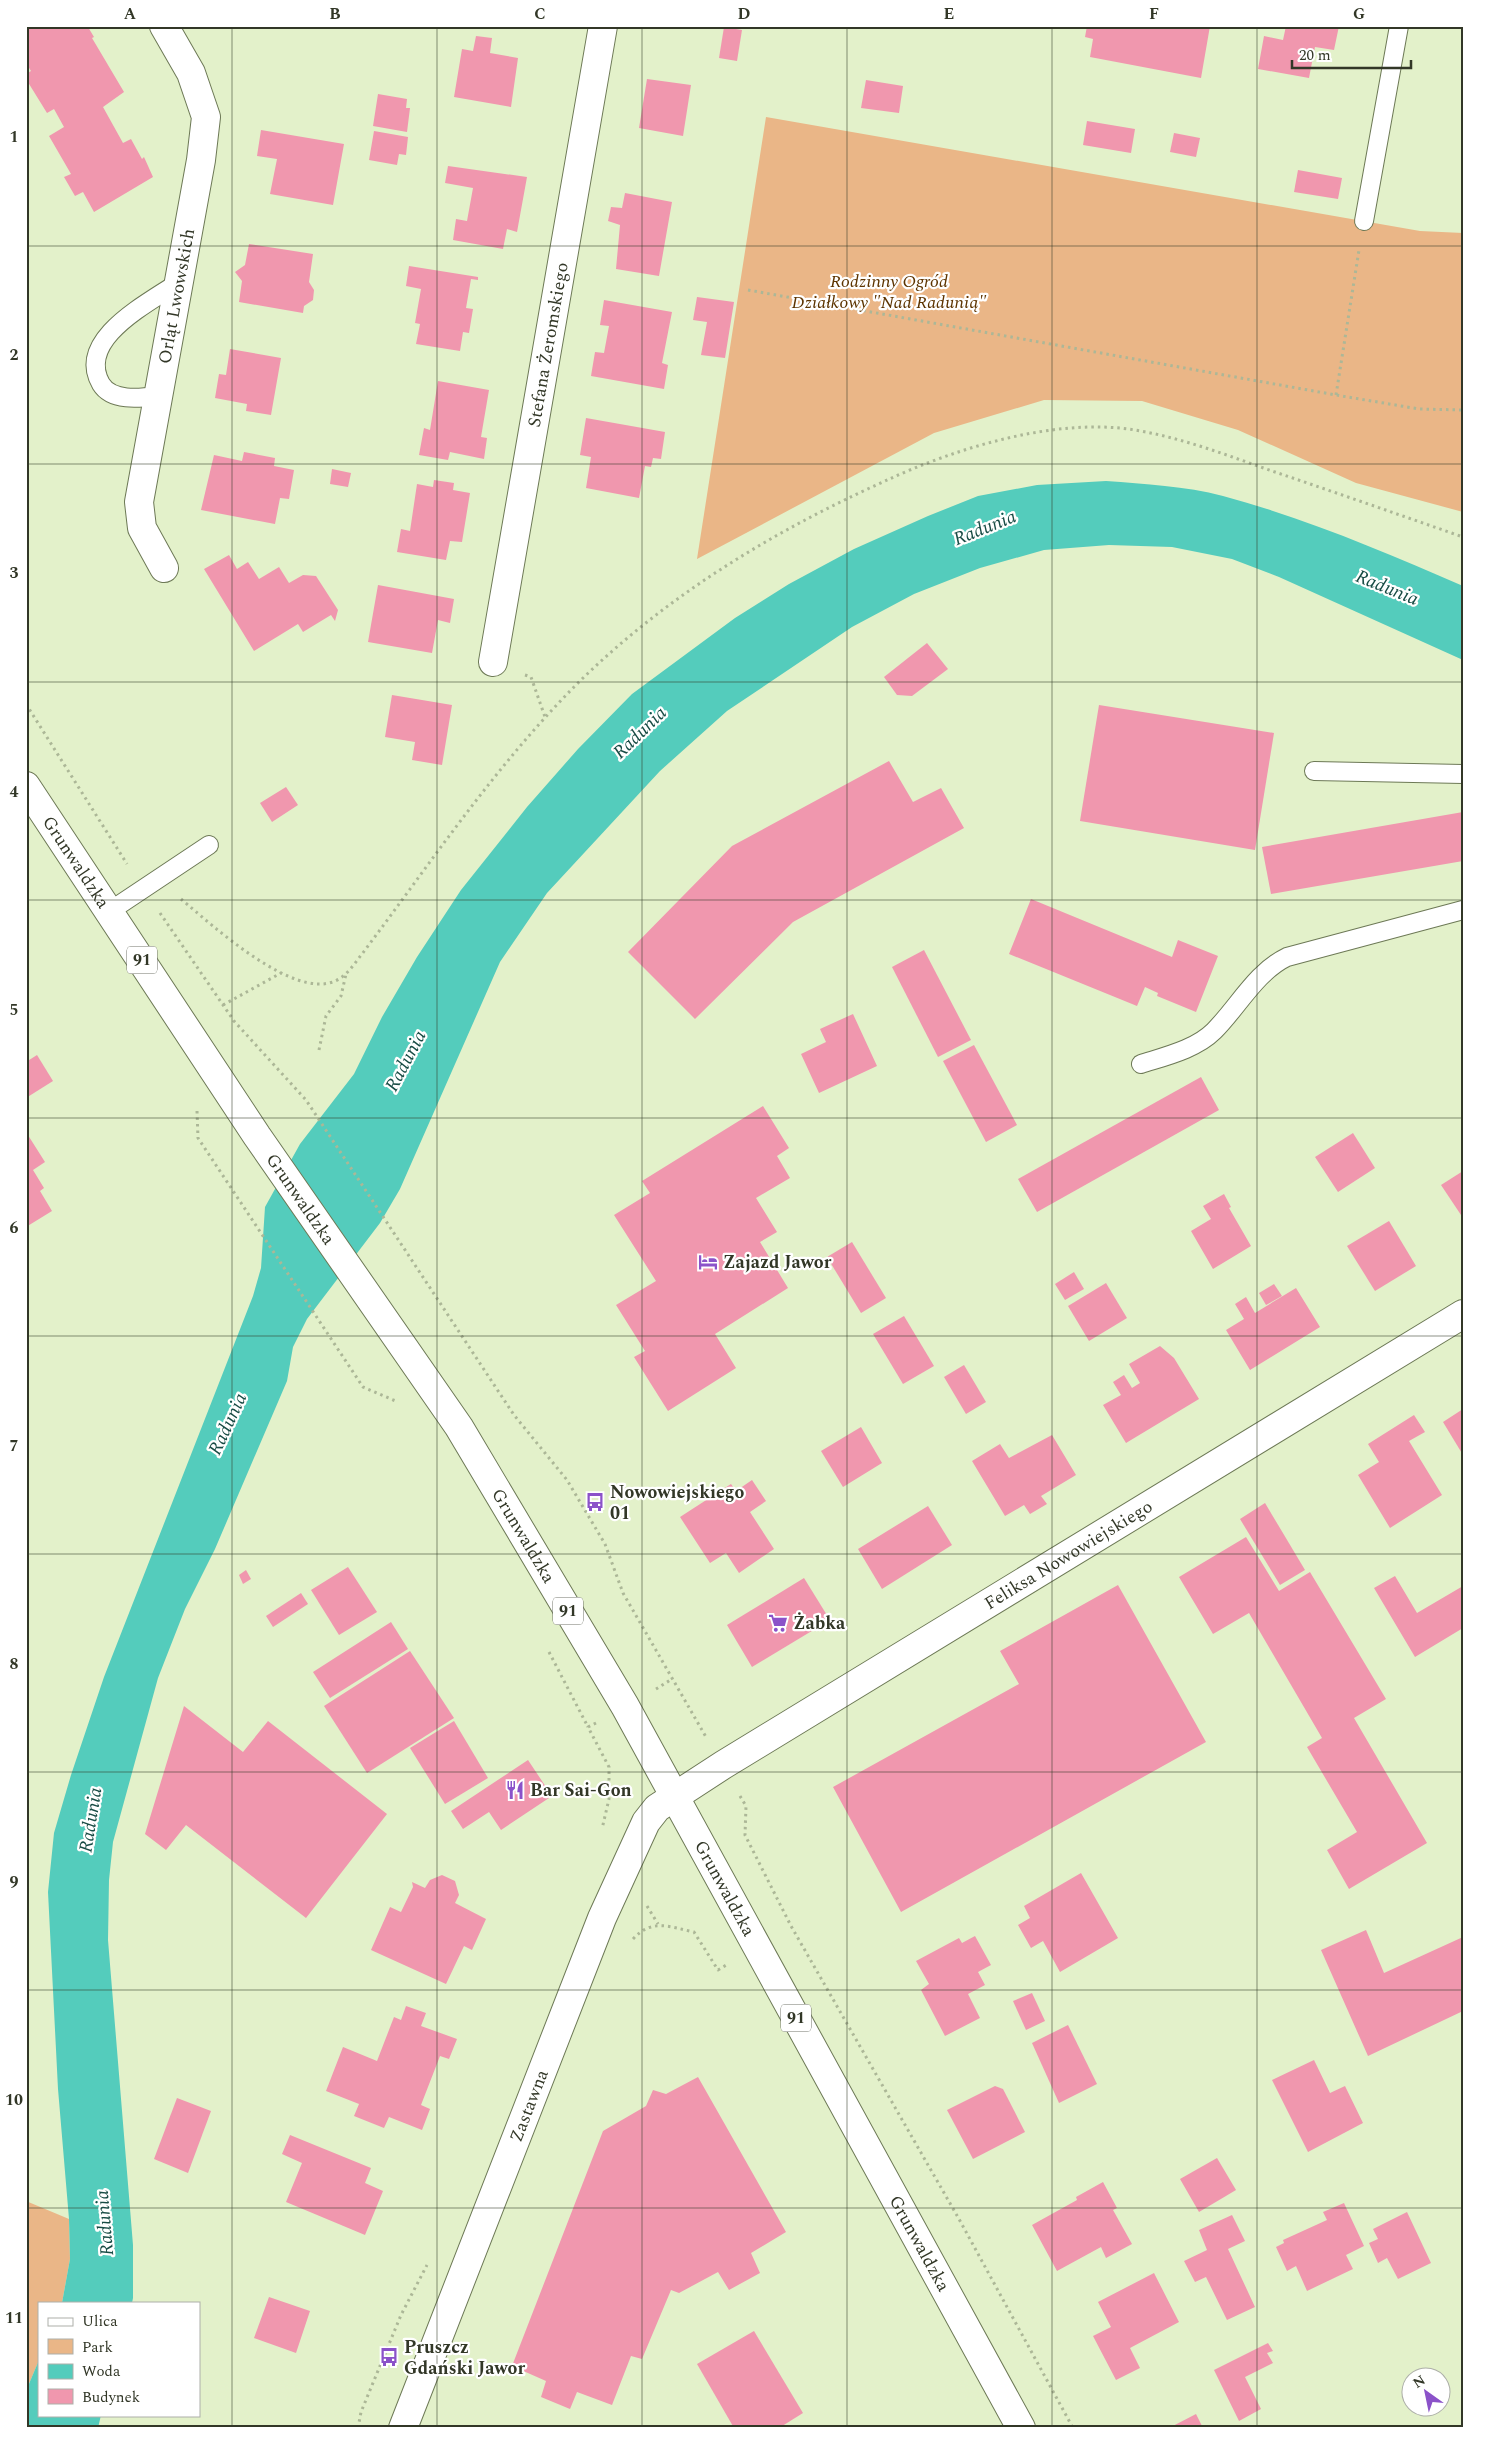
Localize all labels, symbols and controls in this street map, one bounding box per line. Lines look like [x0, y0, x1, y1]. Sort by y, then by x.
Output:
text: A [124, 2, 137, 26]
text: B [329, 2, 341, 26]
text: C [534, 2, 546, 26]
text: D [738, 2, 751, 26]
text: E [944, 2, 954, 26]
text: F [1149, 2, 1159, 26]
text: G [1353, 2, 1365, 26]
scale bar [1292, 38, 1410, 70]
text: 20 m [1299, 44, 1331, 67]
text: 1 [10, 125, 18, 149]
street label: Orląt Lwowskich [151, 226, 202, 366]
street label: Stefana Żeromskiego [520, 260, 575, 429]
park label: Rodzinny Ogród Działkowy "Nad Radunią" [792, 268, 987, 316]
text: 2 [10, 343, 19, 367]
water label: Radunia [949, 502, 1021, 554]
text: 3 [10, 561, 19, 585]
water label: Radunia [1351, 562, 1423, 614]
water label: Radunia [606, 699, 674, 766]
text: 4 [10, 780, 19, 804]
street label: Grunwaldzka [36, 810, 117, 914]
road number: 91 [127, 946, 157, 974]
text: 5 [10, 998, 18, 1022]
water label: Radunia [378, 1025, 434, 1097]
street label: Grunwaldzka [259, 1148, 342, 1250]
text: 6 [10, 1216, 19, 1240]
place label: Zajazd Jawor [723, 1249, 832, 1276]
hotel icon: Zajazd Jawor [697, 1251, 719, 1273]
water label: Radunia [201, 1388, 255, 1460]
text: 7 [10, 1434, 19, 1458]
place label: Nowowiejskiego 01 [610, 1479, 745, 1527]
street label: Grunwaldzka [485, 1483, 562, 1588]
bus stop icon: Nowowiejskiego 01 [584, 1491, 606, 1513]
street label: Feliksa Nowowiejskiego [979, 1493, 1158, 1616]
road number: 91 [553, 1598, 583, 1624]
place label: Żabka [793, 1610, 846, 1637]
supermarket icon: Żabka [767, 1612, 789, 1634]
text: 8 [10, 1652, 19, 1676]
place label: Bar Sai-Gon [530, 1777, 632, 1804]
restaurant icon: Bar Sai-Gon [504, 1779, 526, 1801]
water label: Radunia [72, 1785, 111, 1855]
street label: Grunwaldzka [688, 1835, 762, 1941]
text: 9 [10, 1870, 19, 1894]
road number: 91 [781, 2005, 811, 2032]
street label: Zastawna [502, 2065, 555, 2146]
text: 10 [5, 2088, 23, 2112]
water label: Radunia [88, 2189, 122, 2257]
street label: Grunwaldzka [882, 2190, 957, 2296]
legend [38, 2302, 200, 2416]
text: 11 [5, 2306, 23, 2330]
text: Ulica [82, 2310, 118, 2333]
place label: Pruszcz Gdański Jawor [404, 2334, 525, 2382]
text: Park [82, 2336, 113, 2359]
bus stop icon: Pruszcz Gdański Jawor [378, 2346, 400, 2368]
text: Woda [82, 2360, 121, 2383]
north arrow [1402, 2366, 1452, 2416]
text: N [1409, 2370, 1430, 2393]
text: Budynek [82, 2386, 140, 2409]

